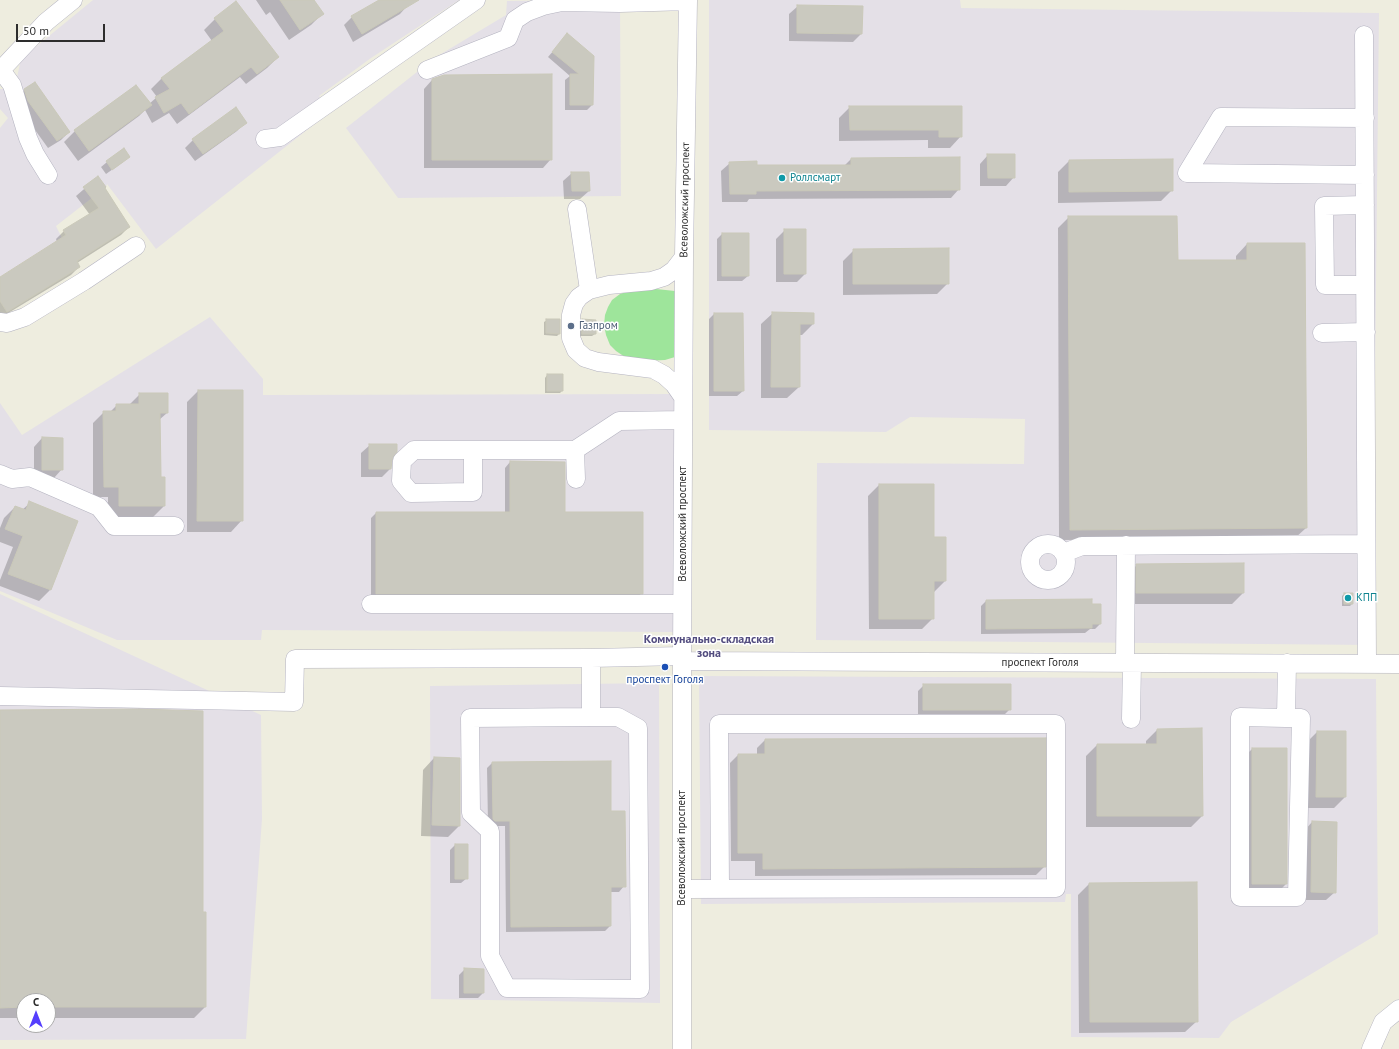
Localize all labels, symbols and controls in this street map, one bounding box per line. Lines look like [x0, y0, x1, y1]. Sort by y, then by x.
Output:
scale bar [18, 16, 107, 42]
text: 50 m [23, 23, 49, 38]
street label: Всеволожский проспект [677, 142, 693, 258]
place label: Роллсмарт [790, 171, 840, 185]
marker: Роллсмарт [777, 173, 787, 183]
place label: Газпром [579, 319, 618, 333]
marker: Газпром [566, 321, 576, 331]
street label: Всеволожский проспект [676, 466, 690, 582]
place label: КПП [1356, 591, 1377, 605]
marker: КПП [1343, 593, 1353, 603]
district label: Коммунально-складская зона [644, 633, 774, 661]
street label: проспект Гоголя [1002, 656, 1078, 670]
marker: проспект Гоголя [660, 662, 670, 672]
place label: проспект Гоголя [627, 673, 703, 687]
street label: Всеволожский проспект [675, 790, 689, 906]
north arrow [16, 993, 56, 1033]
text: С [33, 995, 39, 1009]

